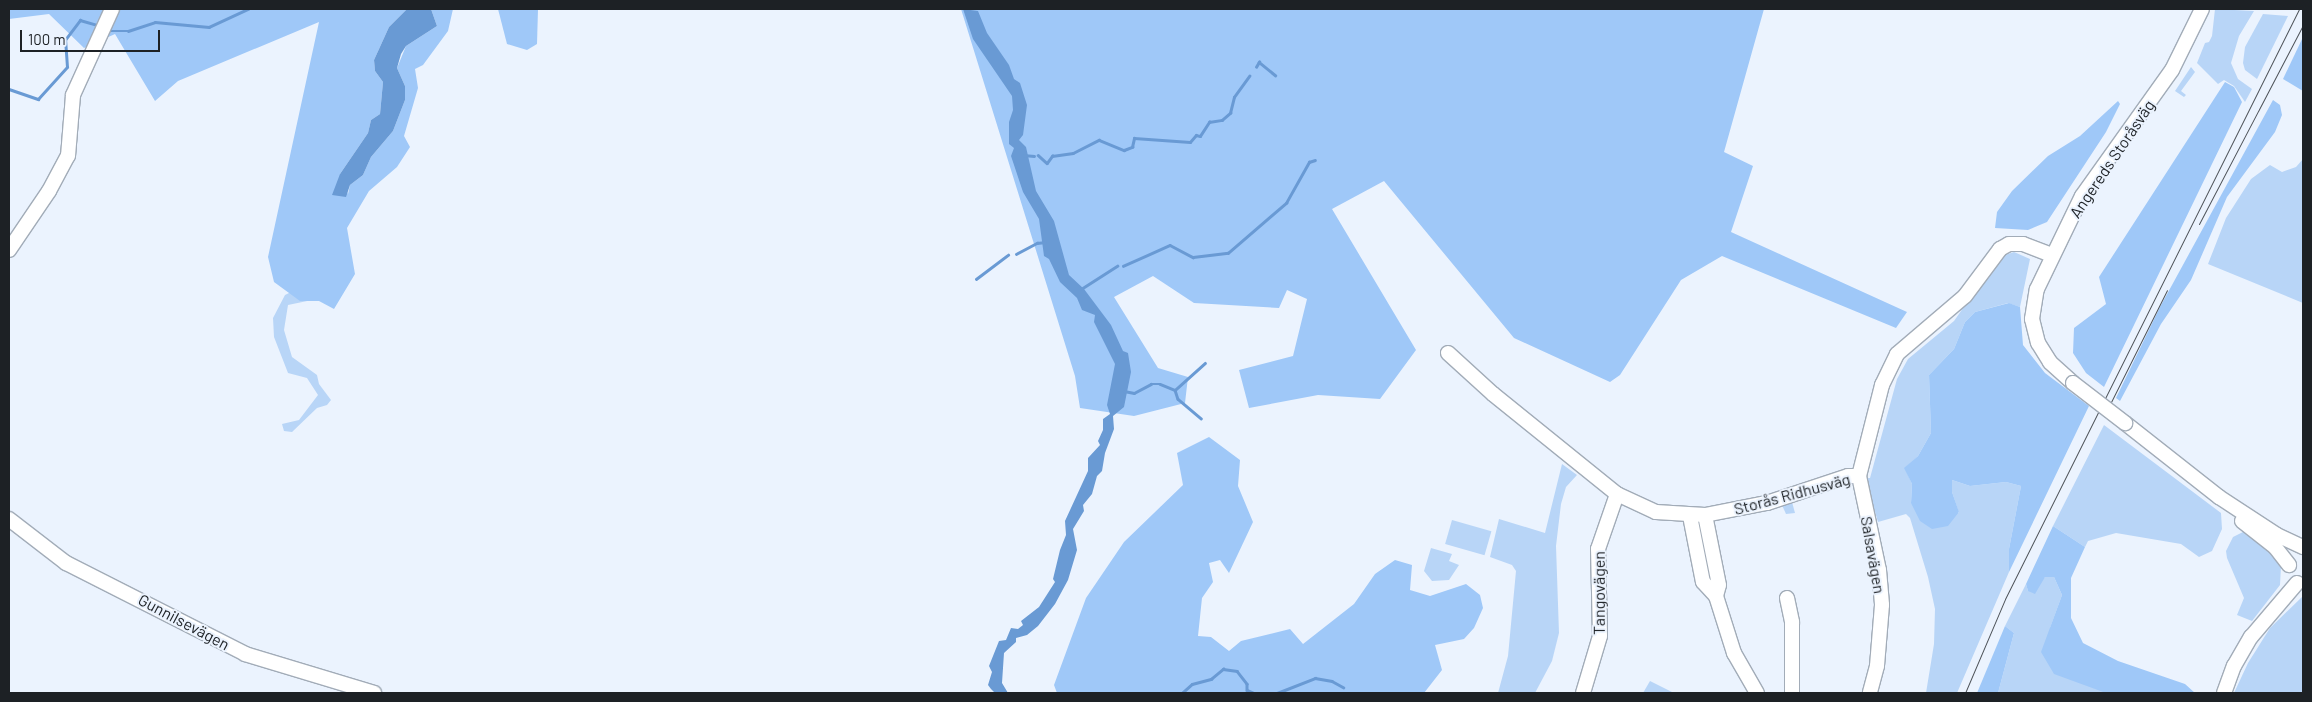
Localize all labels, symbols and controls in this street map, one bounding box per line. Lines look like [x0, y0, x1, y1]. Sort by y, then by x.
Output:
scale bar [22, 20, 162, 52]
text: 100 m [28, 30, 66, 48]
street label: Angereds Storåsväg [2065, 96, 2159, 222]
street label: Storås Ridhusväg [1732, 469, 1852, 519]
street label: Salsavägen [1857, 515, 1889, 595]
street label: Tangovägen [1589, 551, 1609, 635]
street label: Gunnilsevägen [135, 590, 233, 654]

